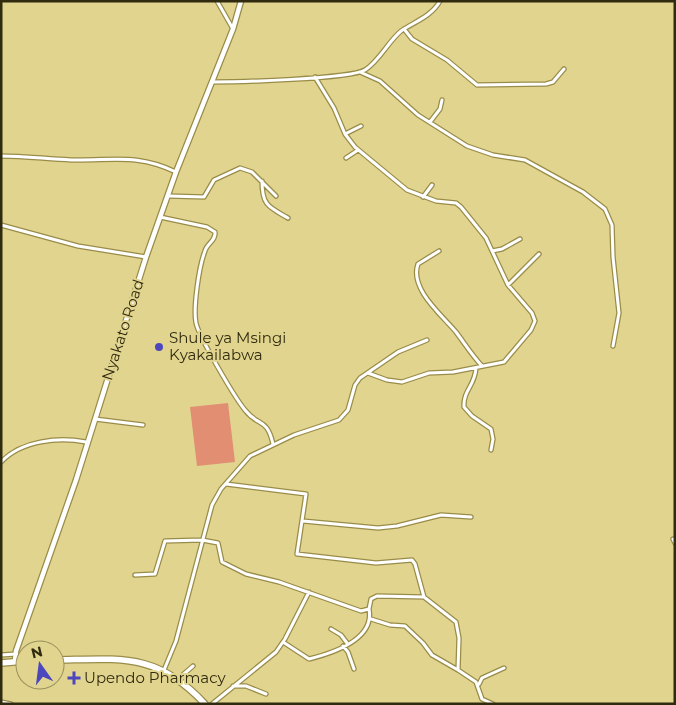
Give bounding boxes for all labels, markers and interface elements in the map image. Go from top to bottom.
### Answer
street label: Nyakato Road [97,277,148,383]
place label: Shule ya Msingi Kyakailabwa [169,328,286,364]
marker: Shule ya Msingi Kyakailabwa [153,341,165,353]
north arrow [15,640,65,690]
text: N [29,642,45,662]
place label: Upendo Pharmacy [84,668,227,687]
marker: Upendo Pharmacy [68,672,80,684]

